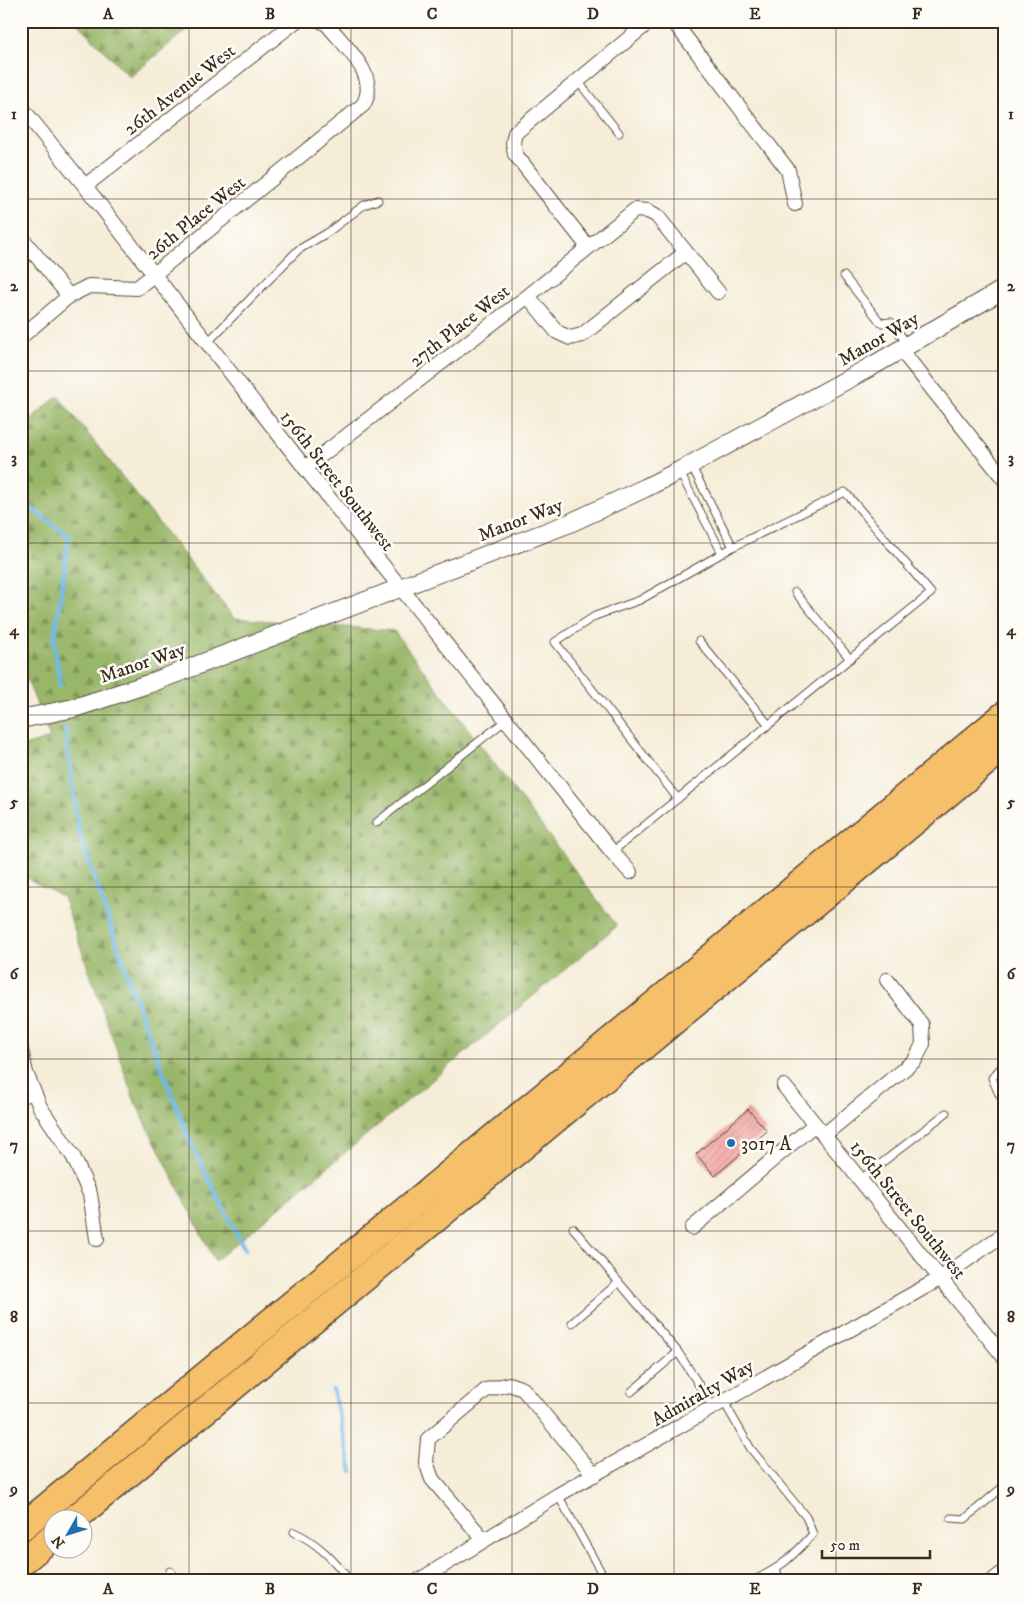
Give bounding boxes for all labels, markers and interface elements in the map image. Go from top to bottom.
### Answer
text: A [102,4,114,24]
text: B [265,4,275,24]
text: C [427,4,437,24]
text: D [587,4,599,24]
text: E [749,4,761,24]
text: F [912,4,922,24]
street label: 26th Avenue West [120,40,240,141]
text: 1 [11,104,17,124]
text: 1 [1008,104,1014,124]
street label: 26th Place West [142,171,250,265]
text: 2 [10,276,19,296]
text: 2 [1007,276,1016,296]
street label: 27th Place West [405,280,515,372]
street label: Manor Way [835,307,924,371]
street label: 156th Street Southwest [275,406,399,556]
text: 3 [11,448,17,468]
text: 3 [1008,448,1014,468]
street label: Manor Way [475,493,567,547]
text: 4 [8,620,19,640]
text: 4 [1005,620,1016,640]
street label: Manor Way [97,638,189,689]
text: 5 [9,792,18,812]
text: 5 [1006,792,1015,812]
text: 6 [10,964,20,984]
text: 6 [1007,964,1017,984]
place label: 3017 A [741,1133,792,1156]
text: 7 [10,1135,18,1155]
text: 7 [1007,1135,1015,1155]
street label: 156th Street Southwest [845,1136,971,1284]
marker: 3017 A [725,1137,737,1149]
text: 8 [10,1307,18,1327]
text: 8 [1007,1307,1015,1327]
street label: Admiralty Way [648,1354,759,1432]
text: 9 [9,1479,18,1499]
text: 9 [1006,1479,1015,1499]
north arrow [42,1510,92,1560]
scale bar [822,1527,930,1559]
text: N [48,1531,69,1552]
text: 50 m [830,1536,860,1555]
text: A [102,1579,114,1599]
text: B [265,1579,275,1599]
text: C [427,1579,437,1599]
text: D [587,1579,599,1599]
text: E [749,1579,761,1599]
text: F [912,1579,922,1599]

